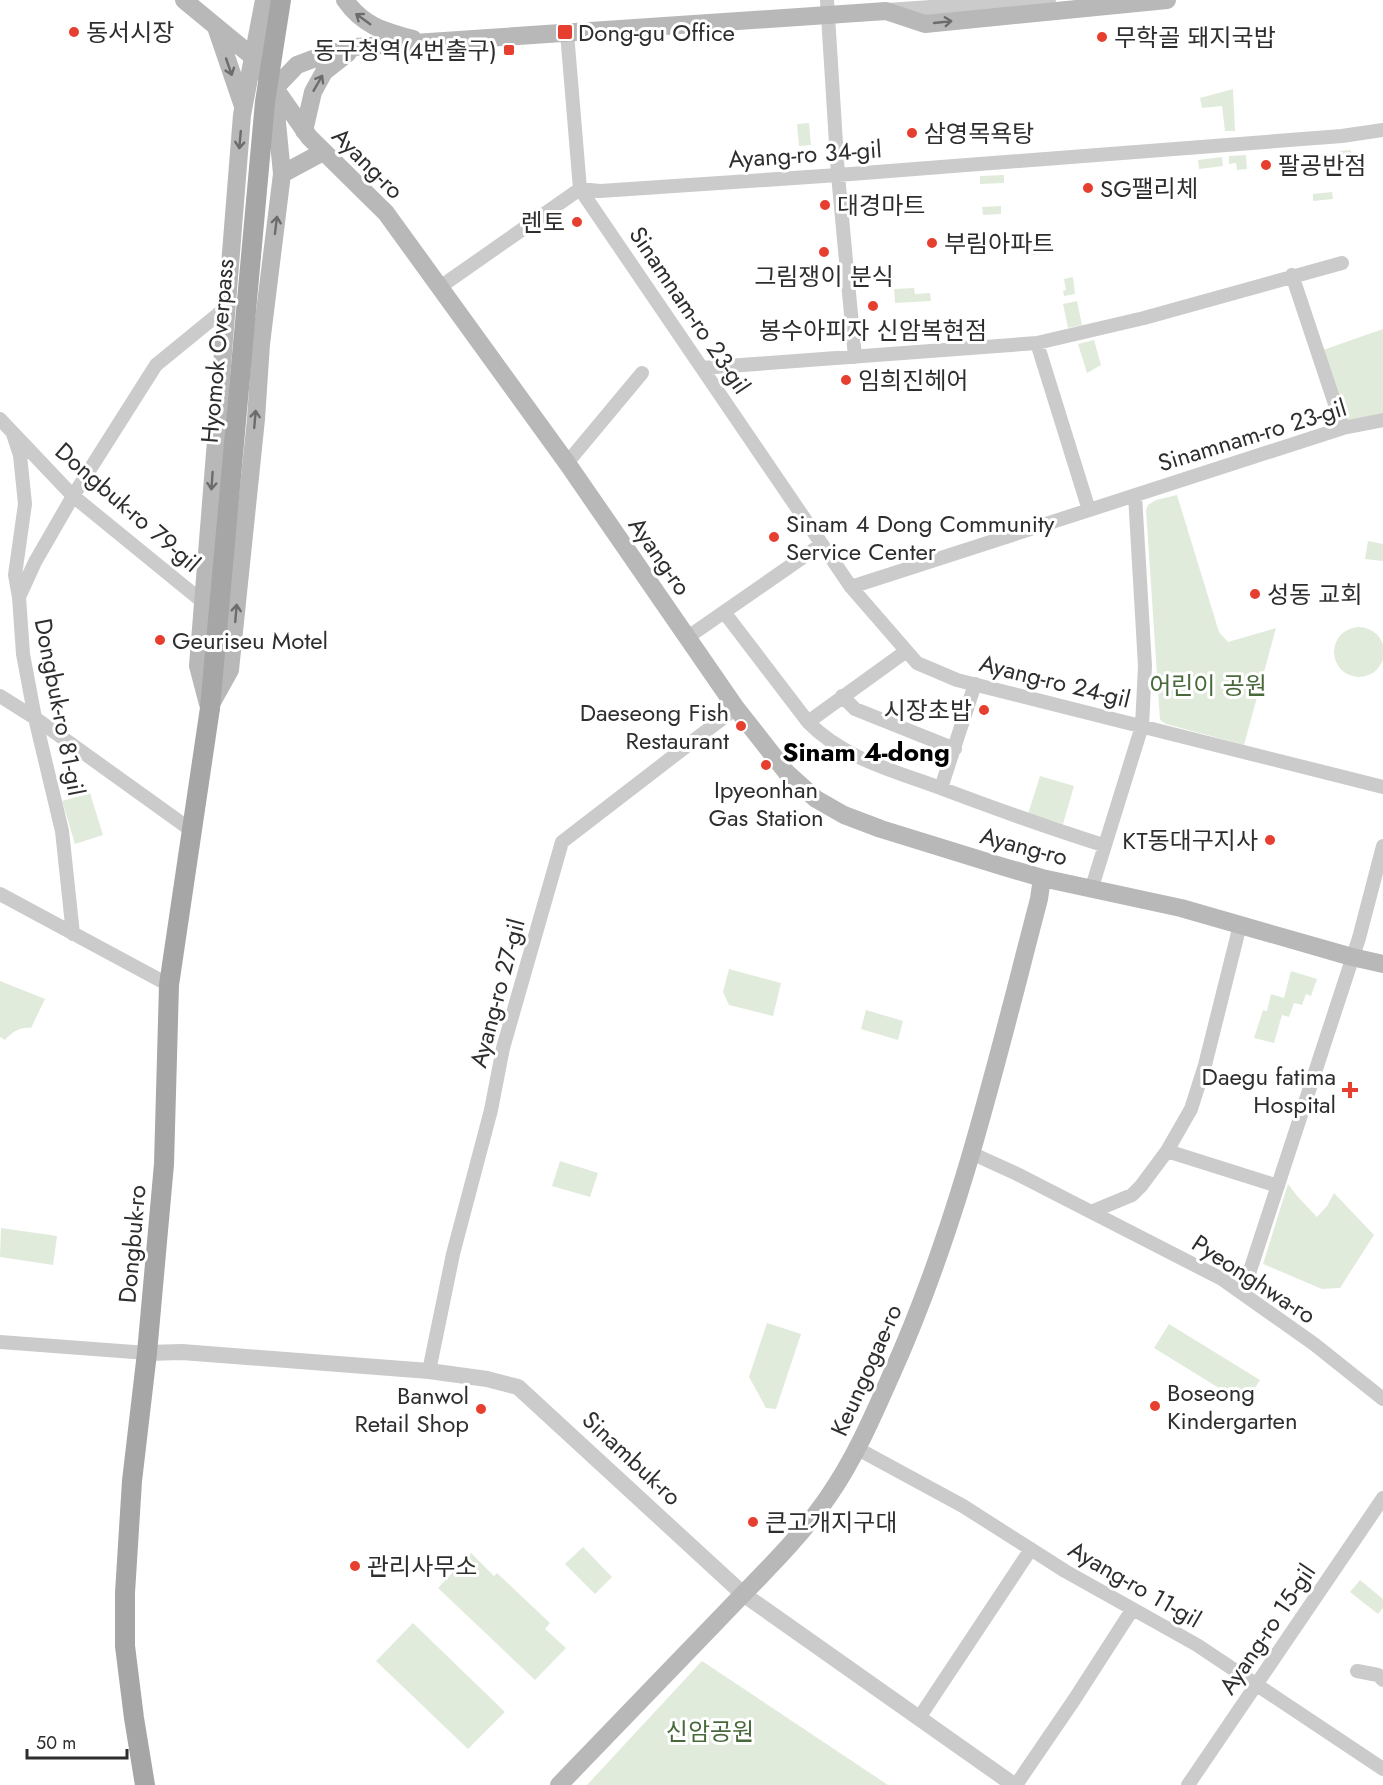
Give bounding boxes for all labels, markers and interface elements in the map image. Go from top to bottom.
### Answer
one-way arrow [355,13,372,25]
place label: 동서시장 [86,15,174,50]
place label: Dong-gu Office [578,15,735,50]
one-way arrow [932,16,952,27]
place label: 무학골 돼지국밥 [1114,20,1276,55]
marker: Dong-gu Office [556,23,574,41]
marker: 동서시장 [67,25,81,39]
marker: 무학골 돼지국밥 [1095,30,1109,44]
place label: 동구청역(4번출구) [314,33,497,68]
marker: 동구청역(4번출구) [502,43,516,57]
one-way arrow [225,57,236,76]
one-way arrow [313,75,325,92]
place label: 삼영목욕탕 [924,116,1034,151]
street label: Ayang-ro [324,119,412,207]
marker: 삼영목욕탕 [905,126,919,140]
one-way arrow [234,130,245,150]
street label: Ayang-ro 34-gil [727,131,883,177]
place label: 팔공반점 [1278,148,1366,183]
marker: 팔공반점 [1259,158,1273,172]
place label: SG팰리체 [1100,171,1198,206]
marker: SG팰리체 [1081,181,1095,195]
place label: 대경마트 [837,188,925,223]
marker: 대경마트 [818,198,832,212]
place label: 렌토 [521,205,565,240]
one-way arrow [271,215,282,235]
marker: 렌토 [570,215,584,229]
street label: Sinamnam-ro 23-gil [621,219,759,401]
place label: 부림아파트 [944,226,1054,261]
marker: 부림아파트 [925,236,939,250]
marker: 그림쟁이 분식 [817,245,831,259]
street label: Hyomok Overpass [192,257,242,445]
place label: 그림쟁이 분식 [754,259,894,294]
marker: 봉수아피자 신암복현점 [866,299,880,313]
place label: 봉수아피자 신암복현점 [759,313,987,348]
place label: 임희진헤어 [858,363,968,398]
marker: 임희진헤어 [839,373,853,387]
street label: Sinamnam-ro 23-gil [1153,390,1351,480]
one-way arrow [250,409,261,429]
street label: Dongbuk-ro 79-gil [48,434,208,580]
one-way arrow [206,471,217,491]
place label: Sinam 4 Dong Community Service Center [786,506,1055,569]
street label: Ayang-ro [620,509,700,603]
marker: Sinam 4 Dong Community Service Center [767,530,781,544]
place label: 성동 교회 [1267,577,1363,612]
marker: 성동 교회 [1248,587,1262,601]
one-way arrow [231,603,242,623]
street label: Dongbuk-ro 81-gil [26,615,94,799]
place label: Geuriseu Motel [172,623,328,658]
marker: Geuriseu Motel [153,633,167,647]
street label: Ayang-ro 24-gil [976,645,1134,717]
park label: 어린이 공원 [1149,668,1267,703]
place label: 시장초밥 [884,693,972,728]
place label: Daeseong Fish Restaurant [580,695,729,758]
marker: 시장초밥 [977,703,991,717]
marker: Daeseong Fish Restaurant [734,719,748,733]
district label: Sinam 4-dong [782,733,950,771]
marker: Ipyeonhan Gas Station [759,758,773,772]
place label: Ipyeonhan Gas Station [708,772,824,835]
street label: Ayang-ro [976,818,1072,874]
place label: KT동대구지사 [1122,823,1258,858]
marker: KT동대구지사 [1263,833,1277,847]
street label: Ayang-ro 27-gil [460,915,534,1071]
place label: Daegu fatima Hospital [1202,1059,1336,1122]
marker: Daegu fatima Hospital [1341,1081,1359,1099]
street label: Dongbuk-ro [109,1183,155,1305]
street label: Pyeonghwa-ro [1185,1226,1323,1332]
street label: Keungogae-ro [821,1299,911,1441]
place label: Boseong Kindergarten [1167,1375,1298,1438]
place label: Banwol Retail Shop [354,1378,469,1441]
marker: Boseong Kindergarten [1148,1399,1162,1413]
marker: Banwol Retail Shop [474,1402,488,1416]
street label: Sinambuk-ro [574,1403,690,1513]
place label: 큰고개지구대 [765,1505,897,1540]
marker: 큰고개지구대 [746,1515,760,1529]
street label: Ayang-ro 11-gil [1062,1532,1208,1636]
place label: 관리사무소 [367,1549,477,1584]
street label: Ayang-ro 15-gil [1210,1557,1324,1701]
marker: 관리사무소 [348,1559,362,1573]
park label: 신암공원 [666,1714,754,1749]
scale bar [27,1722,128,1760]
text: 50 m [36,1730,76,1756]

